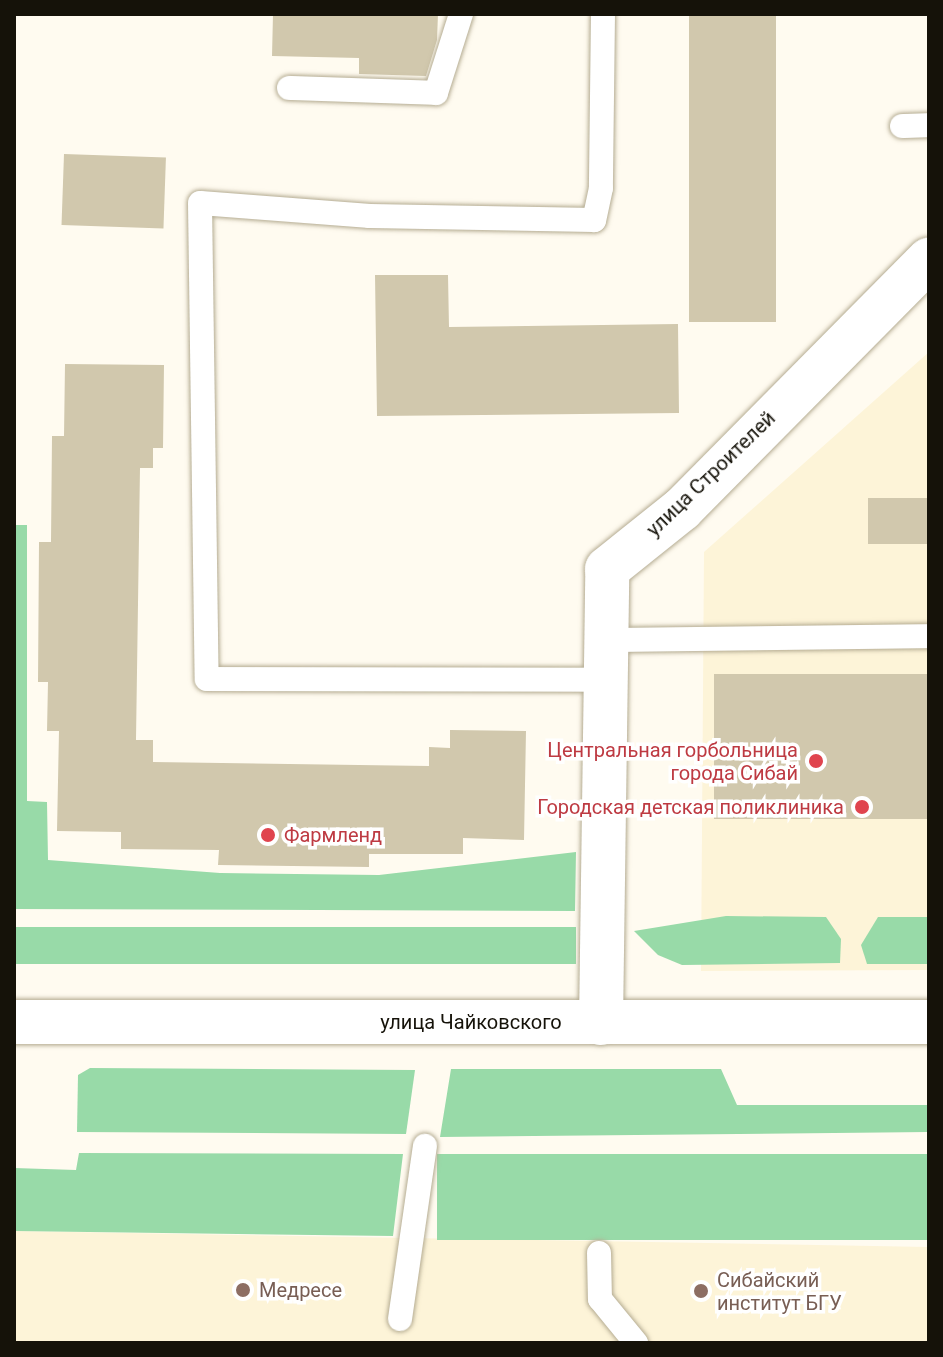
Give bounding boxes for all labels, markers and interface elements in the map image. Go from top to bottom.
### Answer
street label: улица Строителей [642,406,780,542]
place label: Центральная горбольница города Сибай [547,738,798,785]
marker: Центральная горбольница города Сибай [805,750,827,772]
place label: Городская детская поликлиника [537,795,844,819]
marker: Городская детская поликлиника [851,796,873,818]
place label: Фармленд [284,823,382,847]
marker: Фармленд [259,826,277,844]
street label: улица Чайковского [380,1010,562,1034]
place label: Сибайский институт БГУ [717,1268,842,1315]
place label: Медресе [259,1278,342,1302]
marker: Медресе [234,1281,252,1299]
marker: Сибайский институт БГУ [692,1282,710,1300]

